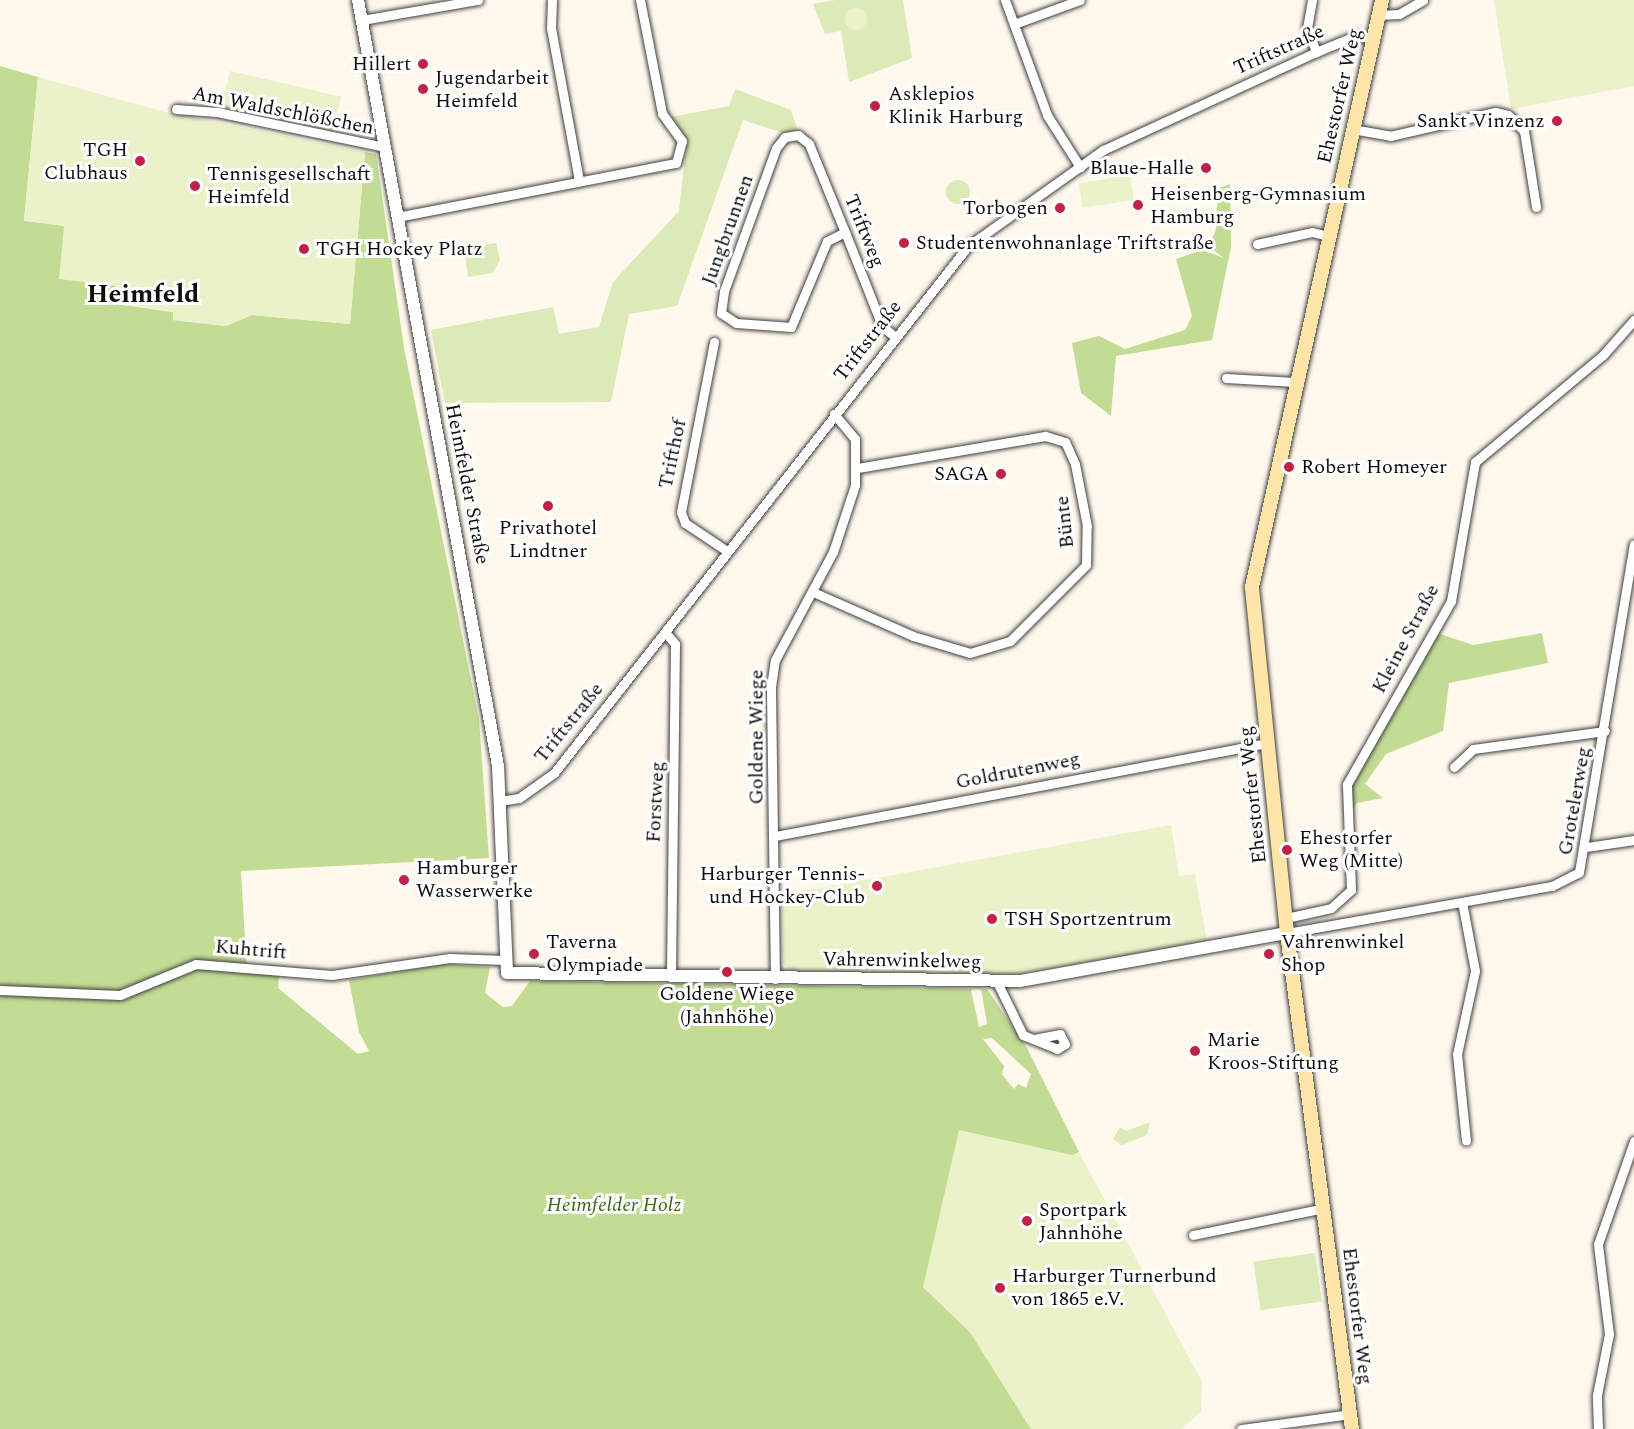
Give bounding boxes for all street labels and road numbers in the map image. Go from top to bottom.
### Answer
street label: Triftstraße [1230,19,1328,81]
street label: Ehestorfer Weg [1313,26,1367,166]
street label: Am Waldschlößchen [190,82,376,140]
street label: Jungbrunnen [697,171,759,289]
street label: Triftweg [839,191,889,271]
street label: Triftstraße [829,296,907,386]
street label: Heimfelder Straße [440,402,494,566]
street label: Trifthof [654,417,692,491]
street label: Bünte [1050,495,1080,549]
street label: Kleine Straße [1367,580,1445,698]
street label: Goldene Wiege [745,670,769,804]
street label: Triftstraße [529,678,609,768]
street label: Ehestorfer Weg [1234,725,1272,865]
street label: Grotelerweg [1554,745,1596,857]
street label: Goldrutenweg [954,747,1082,795]
street label: Forstweg [642,761,670,843]
street label: Kuhtrift [214,935,288,965]
street label: Vahrenwinkelweg [822,948,982,974]
street label: Ehestorfer Weg [1337,1246,1377,1386]

